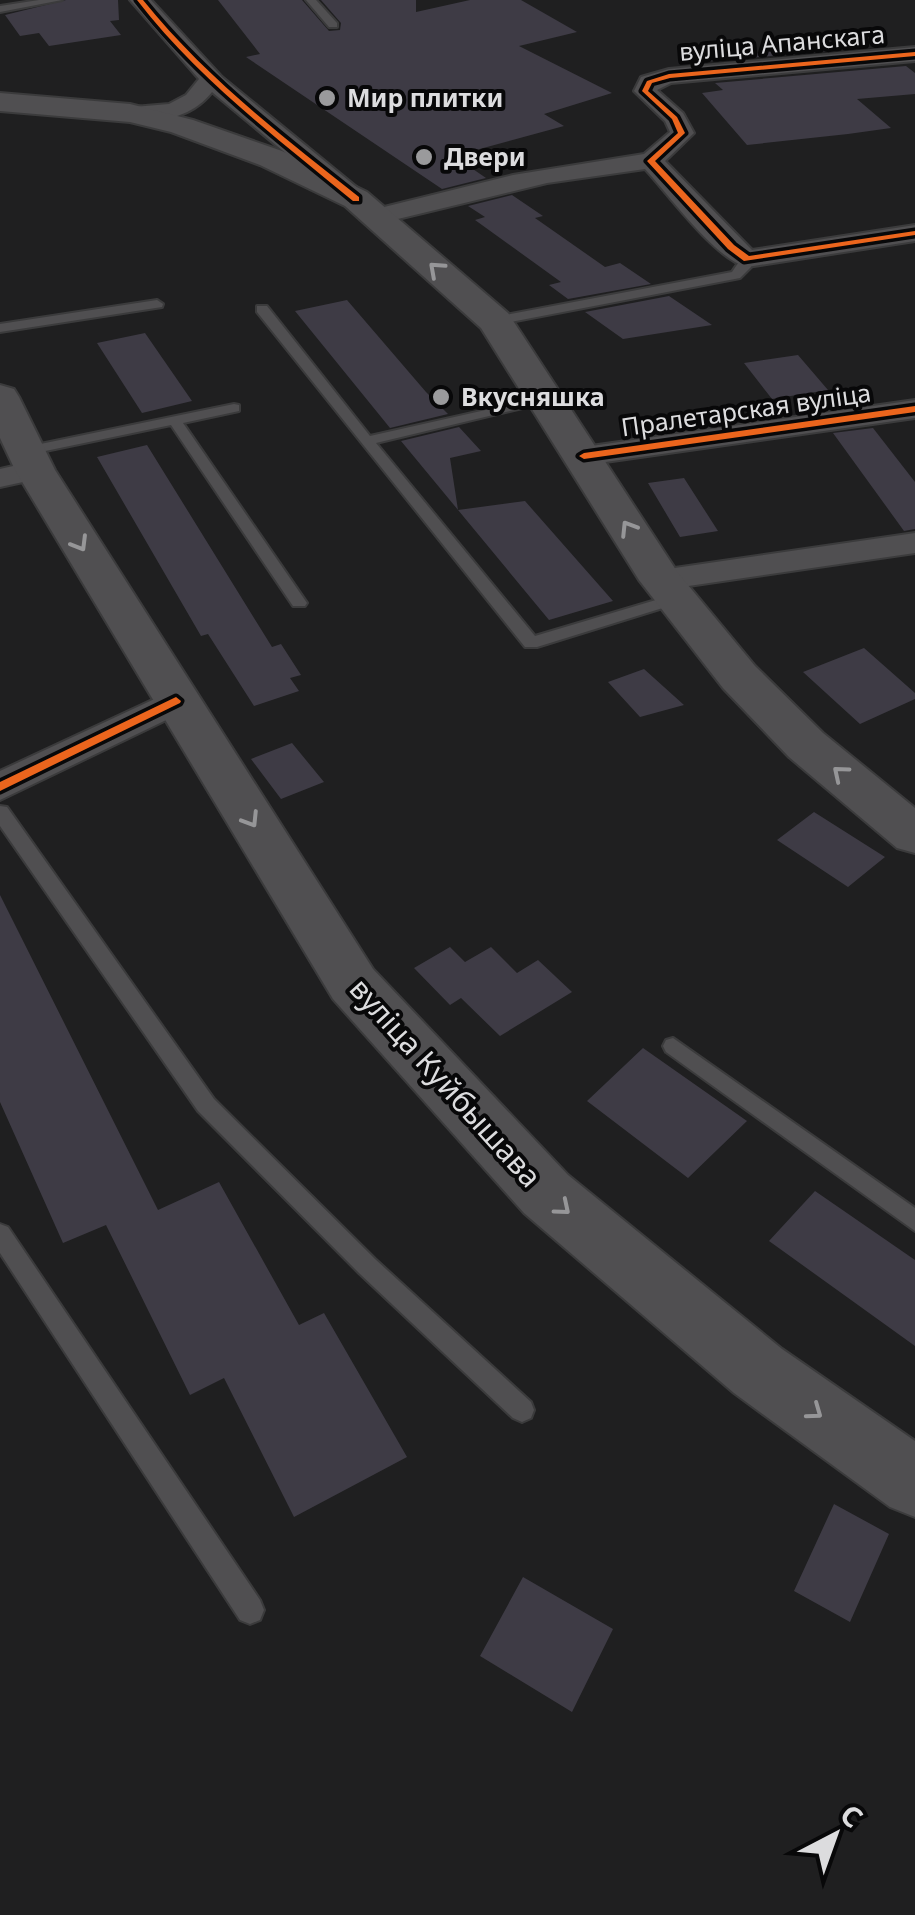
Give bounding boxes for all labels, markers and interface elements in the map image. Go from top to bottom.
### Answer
street label: вуліца Апанскага [678,16,886,68]
place label: Мир плитки [347,80,503,114]
marker: Мир плитки [316,87,338,109]
place label: Двери [444,139,526,173]
marker: Двери [413,146,435,168]
one-way arrow [430,262,448,280]
street label: Пралетарская вуліца [619,375,873,443]
place label: Вкусняшка [461,379,605,413]
marker: Вкусняшка [430,386,452,408]
one-way arrow [622,521,641,539]
one-way arrow [68,533,87,551]
one-way arrow [833,767,851,785]
one-way arrow [238,809,257,827]
street label: вуліца Куйбышава [341,968,551,1196]
one-way arrow [551,1196,569,1214]
one-way arrow [804,1400,822,1418]
north arrow [785,1785,885,1885]
text: С [833,1795,871,1836]

